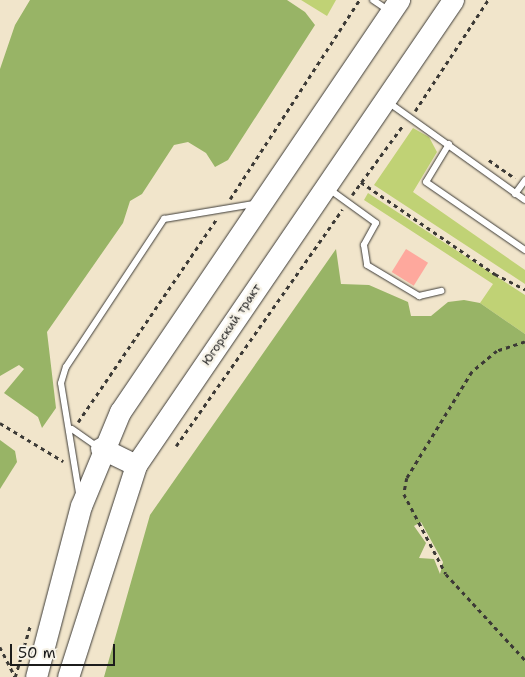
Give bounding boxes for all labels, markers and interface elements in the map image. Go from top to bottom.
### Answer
street label: Югорский тракт [200,282,264,368]
scale bar [12,634,118,666]
text: 50 m [18,643,56,663]

